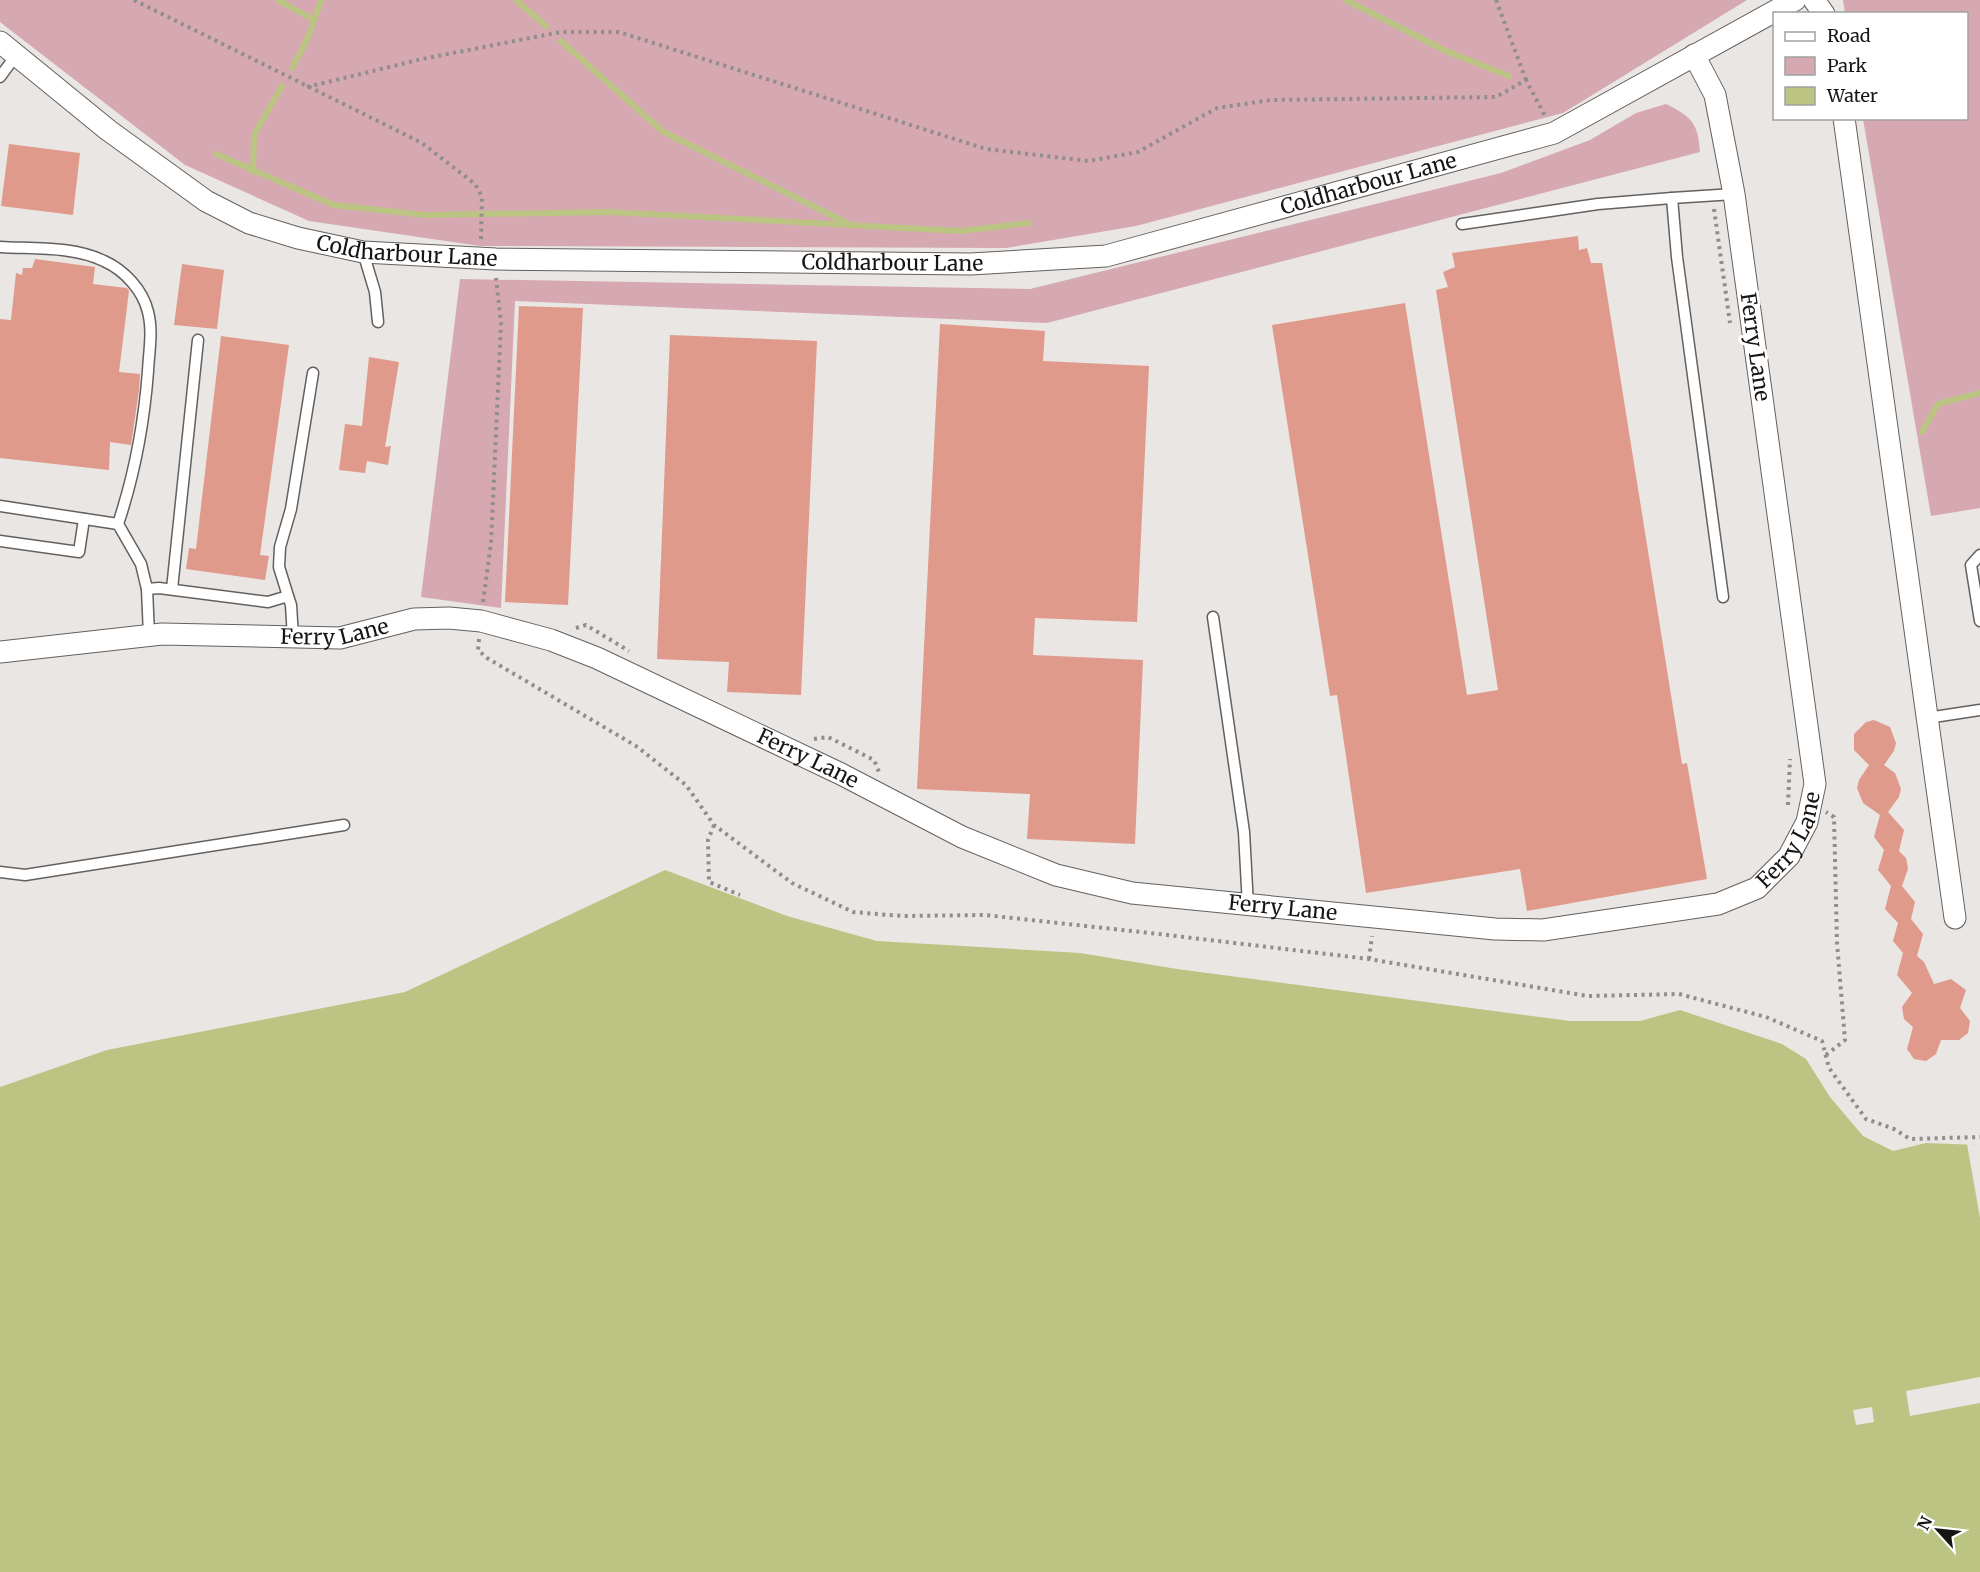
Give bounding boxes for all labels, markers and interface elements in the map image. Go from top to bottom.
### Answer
legend [1773,12,1968,120]
text: Road [1827,24,1871,47]
text: Park [1827,54,1868,77]
text: Water [1826,84,1878,107]
street label: Coldharbour Lane [1277,146,1460,221]
street label: Coldharbour Lane [314,228,498,272]
street label: Coldharbour Lane [801,248,984,277]
street label: Ferry Lane [1735,291,1776,403]
street label: Ferry Lane [280,612,391,651]
street label: Ferry Lane [753,722,863,794]
street label: Ferry Lane [1751,789,1826,894]
street label: Ferry Lane [1227,889,1339,926]
north arrow [1908,1500,1968,1560]
text: N [1913,1513,1937,1533]

